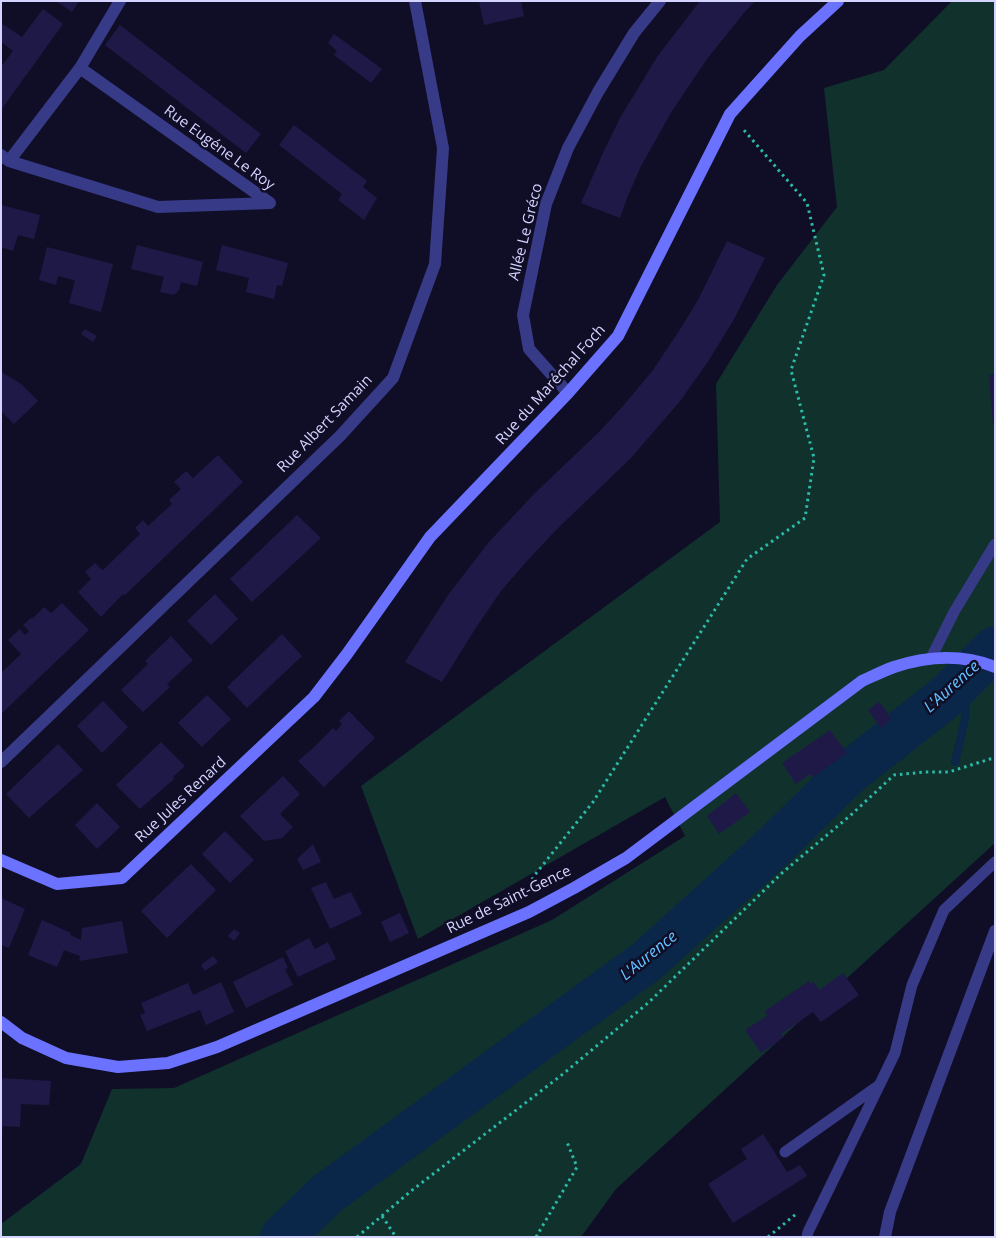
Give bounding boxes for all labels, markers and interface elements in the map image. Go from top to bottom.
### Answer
street label: Rue Eugéne Le Roy [160,102,278,194]
street label: Allée Le Gréco [505,181,547,283]
street label: Rue du Maréchal Foch [492,321,610,449]
street label: Rue Albert Samain [274,371,376,477]
water label: L'Aurence [920,657,984,717]
street label: Rue Jules Renard [132,753,230,847]
street label: Rue de Saint-Gence [444,862,574,938]
water label: L'Aurence [617,927,681,985]

